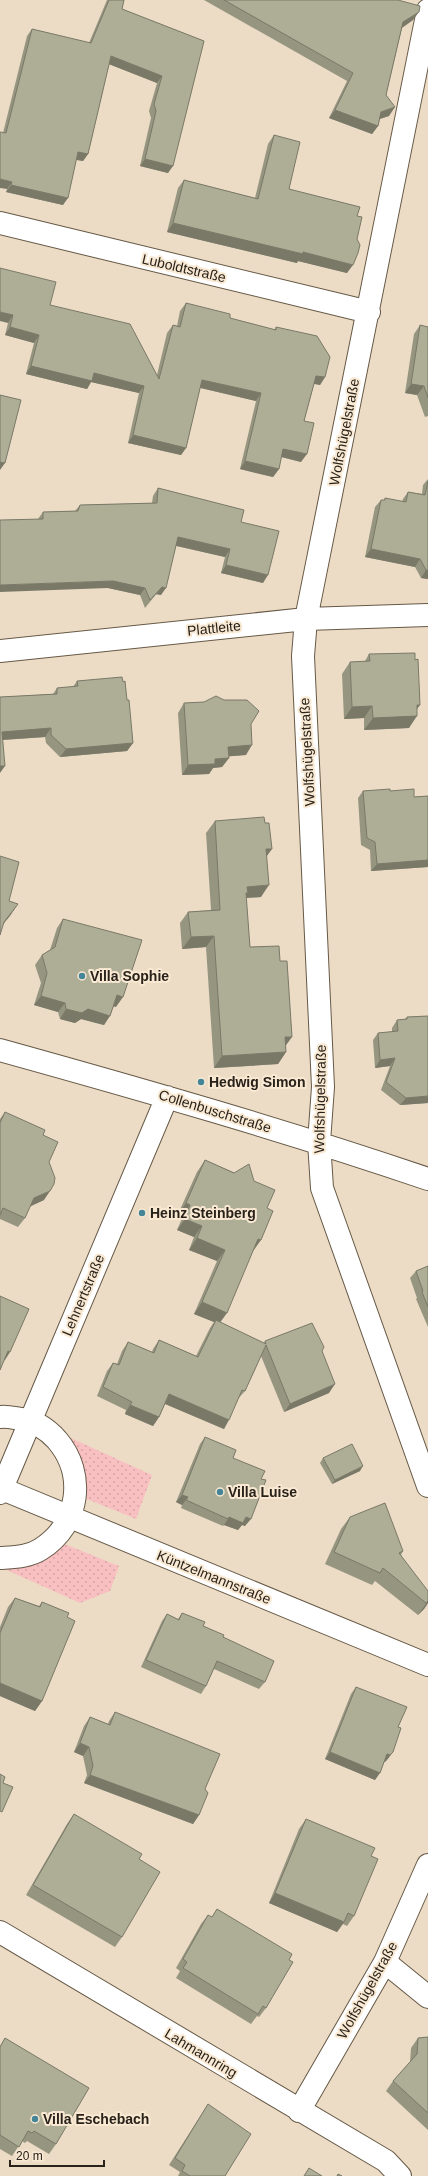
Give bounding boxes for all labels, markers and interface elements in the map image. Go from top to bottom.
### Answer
street label: Luboldtstraße [140,251,228,285]
street label: Wolfshügelstraße [326,377,362,487]
street label: Plattleite [186,617,242,639]
street label: Wolfshügelstraße [296,697,318,807]
place label: Villa Sophie [90,968,169,984]
marker: Villa Sophie [77,971,87,981]
street label: Wolfshügelstraße [311,1044,329,1153]
place label: Hedwig Simon [209,1074,305,1090]
marker: Hedwig Simon [196,1077,206,1087]
street label: Collenbuschstraße [157,1086,273,1136]
place label: Heinz Steinberg [150,1205,256,1221]
marker: Heinz Steinberg [137,1208,147,1218]
street label: Lehnertstraße [59,1252,107,1338]
place label: Villa Luise [228,1484,297,1500]
marker: Villa Luise [215,1487,225,1497]
street label: Küntzelmannstraße [155,1547,273,1607]
street label: Wolfshügelstraße [334,1938,400,2041]
street label: Lahmannring [162,2025,240,2081]
place label: Villa Eschebach [43,2111,149,2127]
marker: Villa Eschebach [30,2114,40,2124]
scale bar [10,2142,104,2168]
text: 20 m [16,2149,43,2163]

